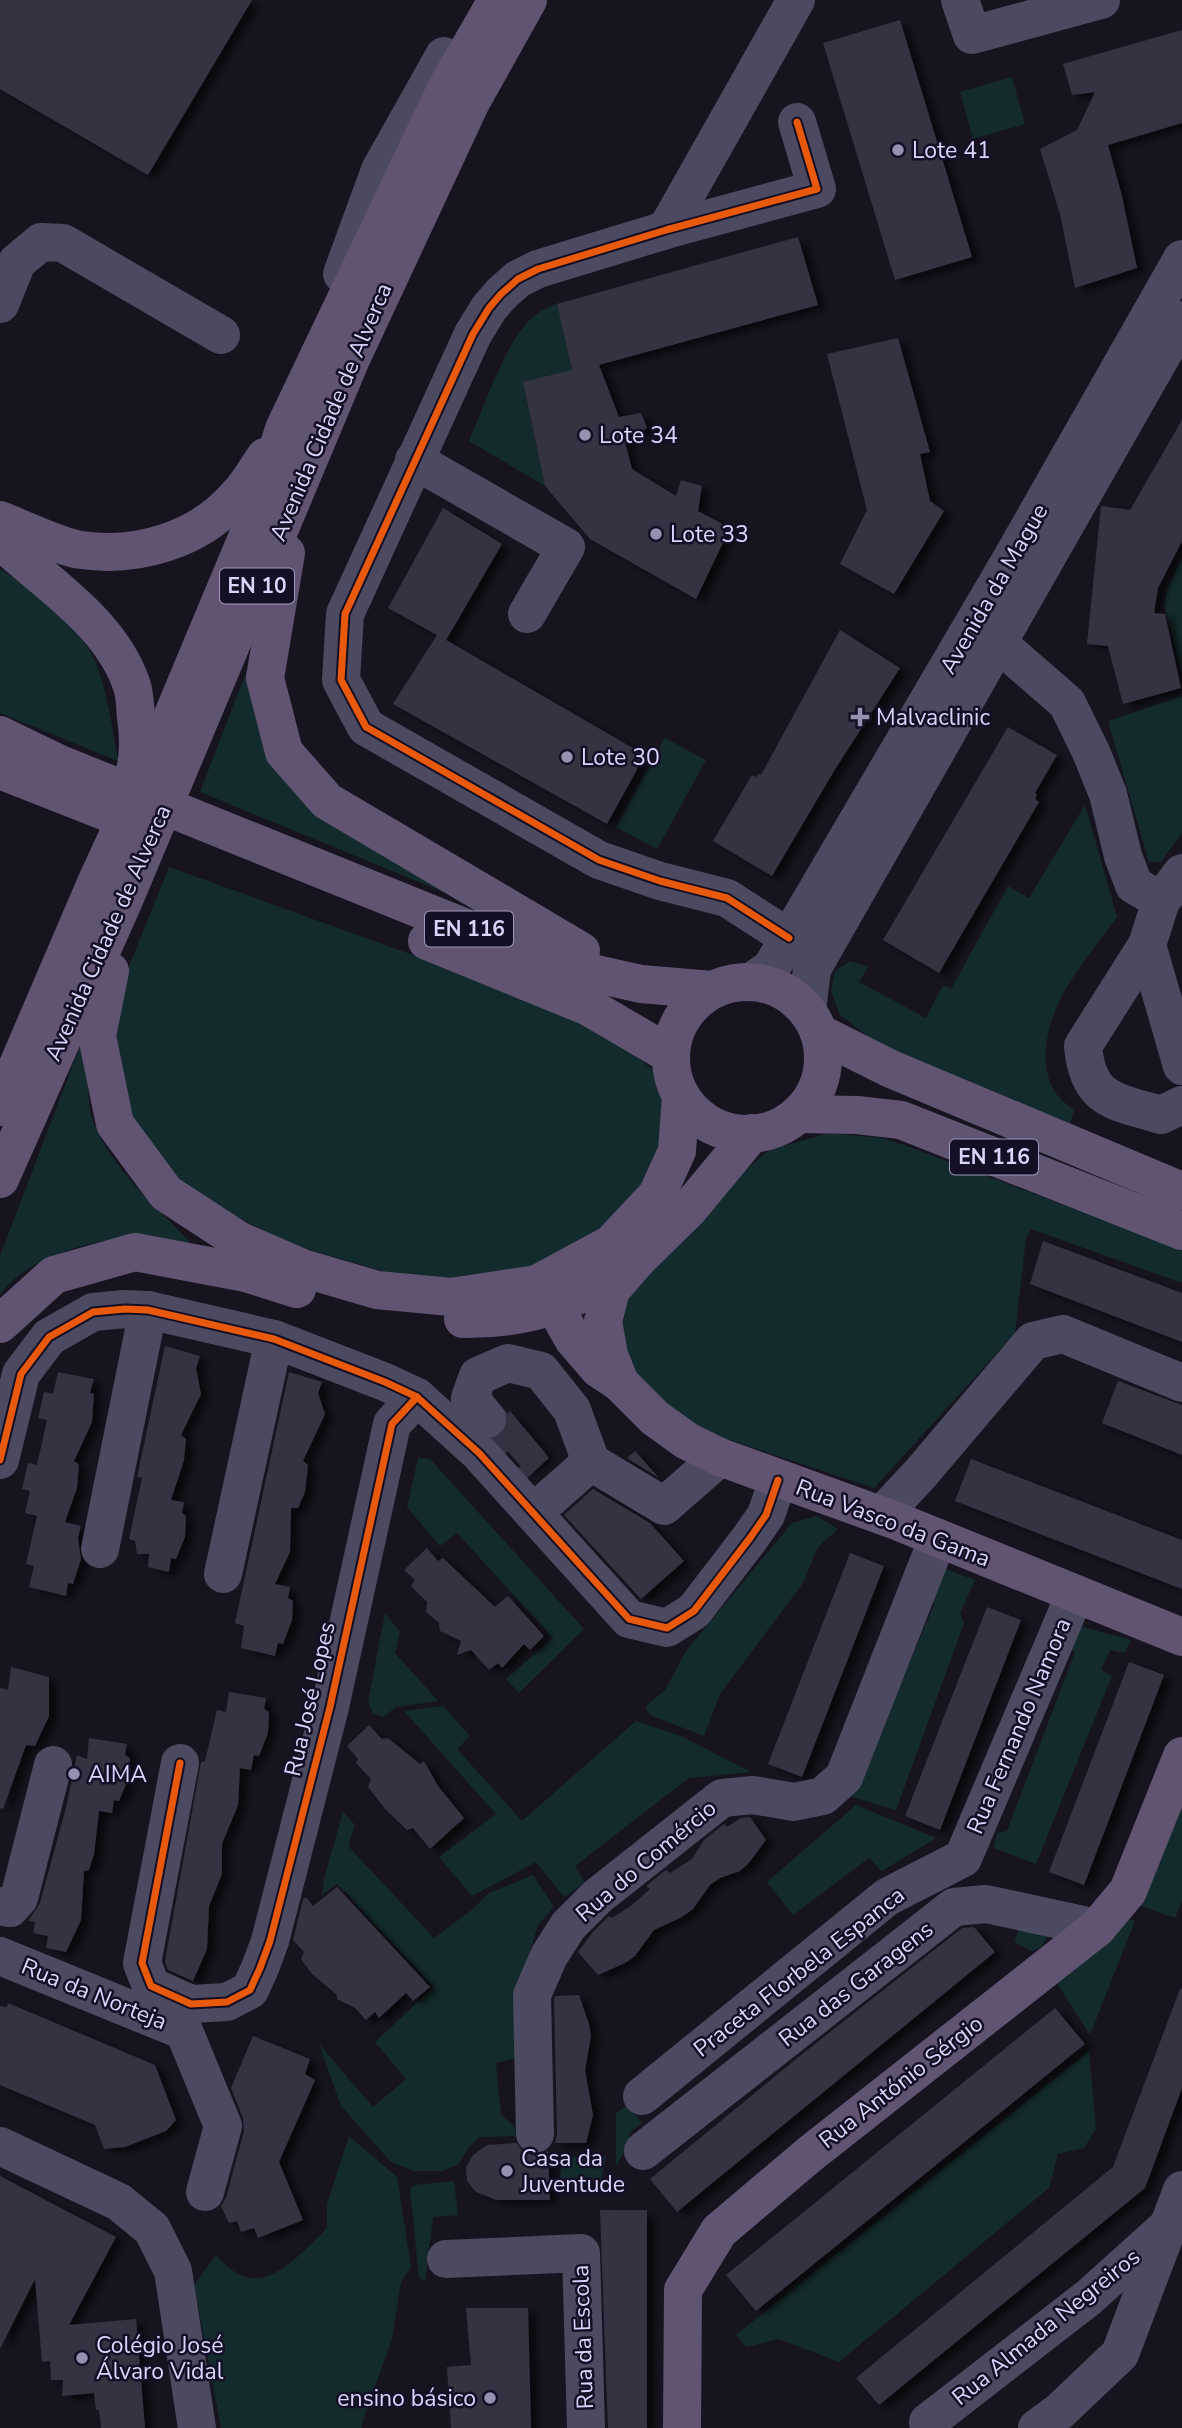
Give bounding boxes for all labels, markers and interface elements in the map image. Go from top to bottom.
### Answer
place label: Lote 41 [912,135,991,166]
marker: Lote 41 [890,142,906,158]
street label: Avenida Cidade de Alverca [263,278,399,546]
place label: Lote 34 [599,420,678,451]
marker: Lote 34 [577,427,593,443]
street label: Avenida da Mague [933,498,1055,680]
place label: Lote 33 [670,519,749,550]
marker: Lote 33 [648,526,664,542]
road number: EN 10 [220,568,294,604]
place label: Malvaclinic [876,702,990,733]
marker: Malvaclinic [850,707,870,727]
place label: Lote 30 [581,742,660,773]
marker: Lote 30 [559,749,575,765]
street label: Avenida Cidade de Alverca [37,800,179,1066]
road number: EN 116 [425,912,513,946]
road number: EN 116 [950,1140,1038,1174]
street label: Rua Vasco da Gama [791,1472,995,1574]
street label: Rua Fernando Namora [960,1613,1078,1839]
street label: Rua José Lopes [277,1619,343,1779]
place label: AIMA [88,1759,147,1790]
marker: AIMA [66,1766,82,1782]
street label: Rua do Comércio [569,1793,723,1929]
street label: Praceta Florbela Espanca [687,1880,911,2064]
street label: Rua das Garagens [772,1914,940,2054]
street label: Rua da Norteja [17,1951,171,2037]
street label: Rua António Sérgio [813,2008,989,2156]
place label: Casa da Juventude [520,2143,625,2200]
marker: Casa da Juventude [499,2163,515,2179]
street label: Rua Almada Negreiros [945,2241,1147,2413]
street label: Rua da Escola [565,2264,601,2410]
place label: Colégio José Álvaro Vidal [96,2330,224,2387]
marker: Colégio José Álvaro Vidal [74,2350,90,2366]
place label: ensino básico [337,2383,476,2414]
marker: ensino básico [482,2390,498,2406]

